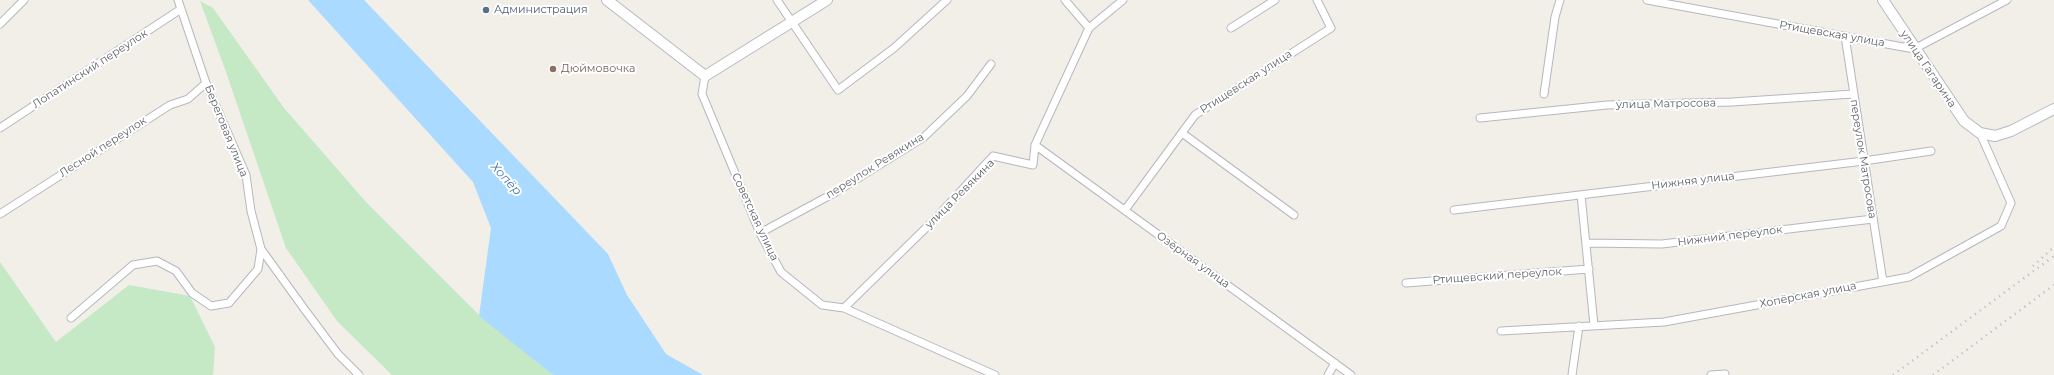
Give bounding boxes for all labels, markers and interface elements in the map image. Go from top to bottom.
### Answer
place label: Администрация [494,3,588,17]
marker: Администрация [481,5,491,15]
street label: Ртищевская улица [1778,18,1886,50]
street label: Лопатинский переулок [30,27,150,111]
street label: улица Гагарина [1897,28,1959,110]
street label: Ртищевская улица [1198,47,1294,117]
place label: Дюймовочка [561,62,635,76]
marker: Дюймовочка [548,64,558,74]
street label: Береговая улица [202,83,250,179]
street label: улица Матросова [1616,97,1716,111]
street label: переулок Матросова [1847,98,1879,220]
street label: Лесной переулок [57,114,149,180]
street label: переулок Ревякина [824,130,926,202]
street label: улица Ревякина [923,157,997,231]
water label: Хопёр [488,160,524,198]
street label: Нижняя улица [1651,169,1735,193]
street label: Советская улица [729,171,781,263]
street label: Нижний переулок [1677,223,1783,249]
street label: Озёрная улица [1154,229,1232,291]
street label: Ртищевский переулок [1432,265,1562,287]
street label: Хопёрская улица [1758,279,1858,311]

